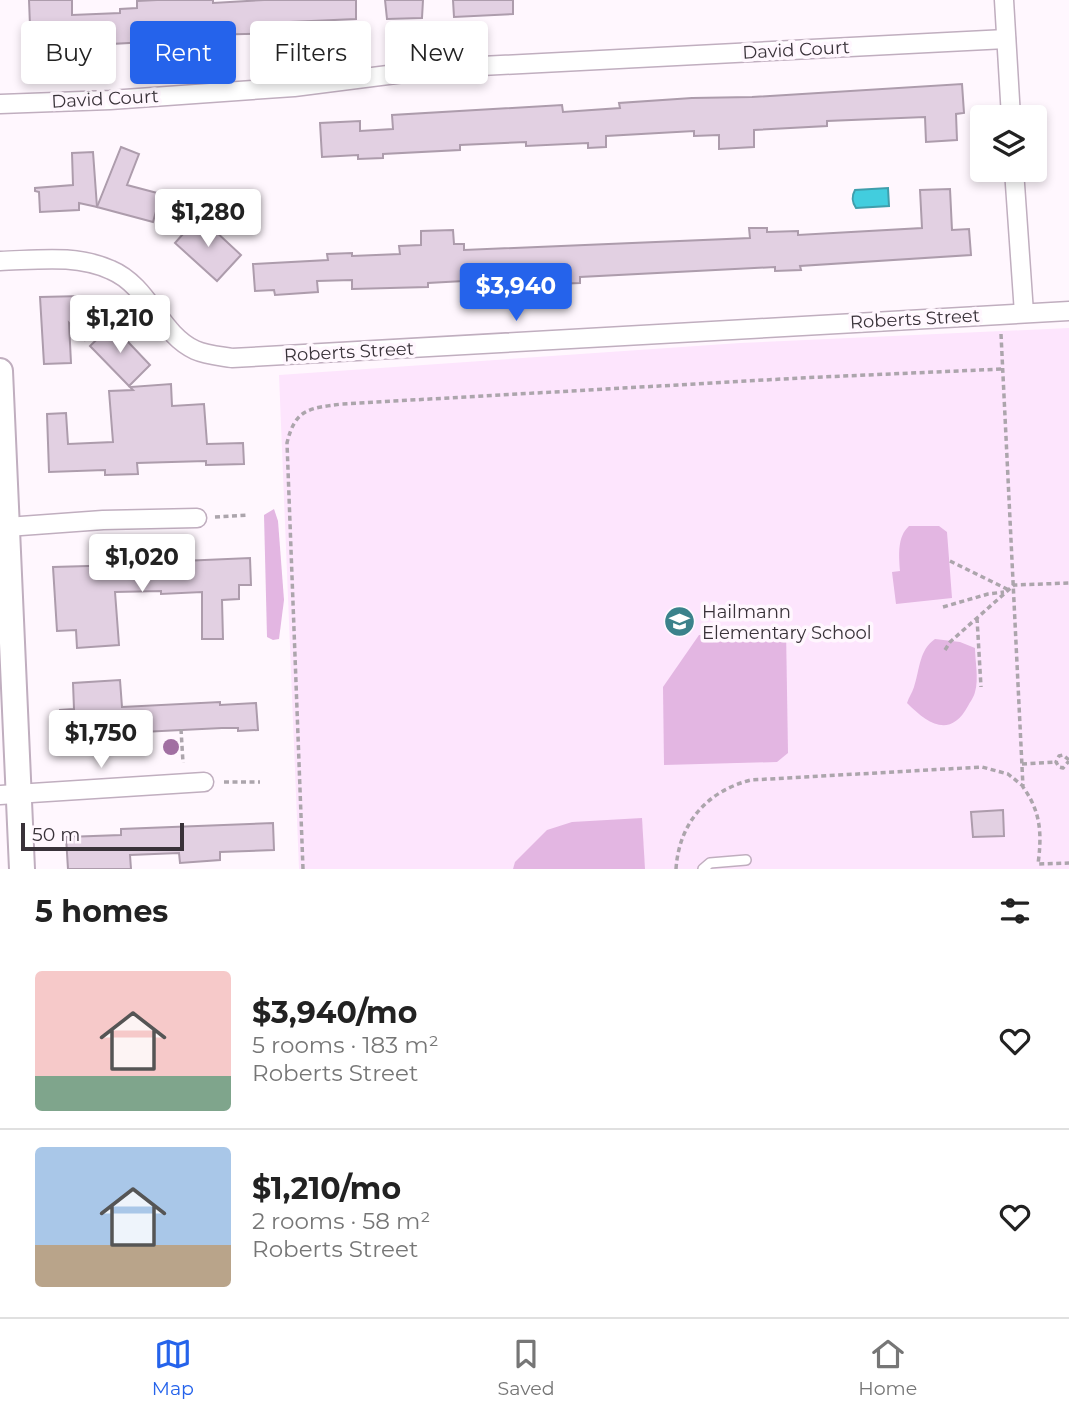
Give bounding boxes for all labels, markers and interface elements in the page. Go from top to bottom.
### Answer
chip: Buy [21,21,116,84]
chip: Rent [130,21,236,84]
chip: Filters [250,21,371,84]
chip: New [385,21,488,84]
street label: David Court [742,36,850,64]
street label: David Court [51,85,159,113]
map controls [970,105,1047,182]
button: layers [970,105,1047,182]
pin: $1,280 [151,190,265,249]
text: $1,280 [171,198,245,226]
pin: $3,940 [459,264,573,323]
text: $3,940 [476,272,556,300]
pin: $1,210 [63,296,177,355]
text: $1,210 [86,304,154,332]
street label: Roberts Street [849,305,981,333]
street label: Roberts Street [283,338,415,366]
pin: $1,020 [85,534,199,594]
text: $1,020 [105,543,179,571]
place label: Hailmann Elementary School [702,601,872,644]
school or university icon: Hailmann Elementary School [662,605,696,639]
pin: $1,750 [44,710,158,770]
text: $1,750 [65,719,137,747]
scale bar [21,820,184,852]
text: 50 m [32,823,80,846]
icon: filters [996,892,1034,930]
text: 5 homes [35,893,168,930]
text: $3,940/mo [252,994,417,1031]
icon: home [91,999,175,1083]
icon: heart [996,1022,1034,1060]
text: 5 rooms · 183 m² [252,1031,439,1059]
text: Roberts Street [252,1059,418,1087]
text: $1,210/mo [252,1170,401,1207]
icon: home [91,1175,175,1259]
icon: heart [996,1198,1034,1236]
text: 2 rooms · 58 m² [252,1207,430,1235]
text: Roberts Street [252,1235,418,1263]
tab: Map [152,1335,194,1400]
tab: Saved [498,1335,555,1400]
tab: Home [858,1335,917,1400]

